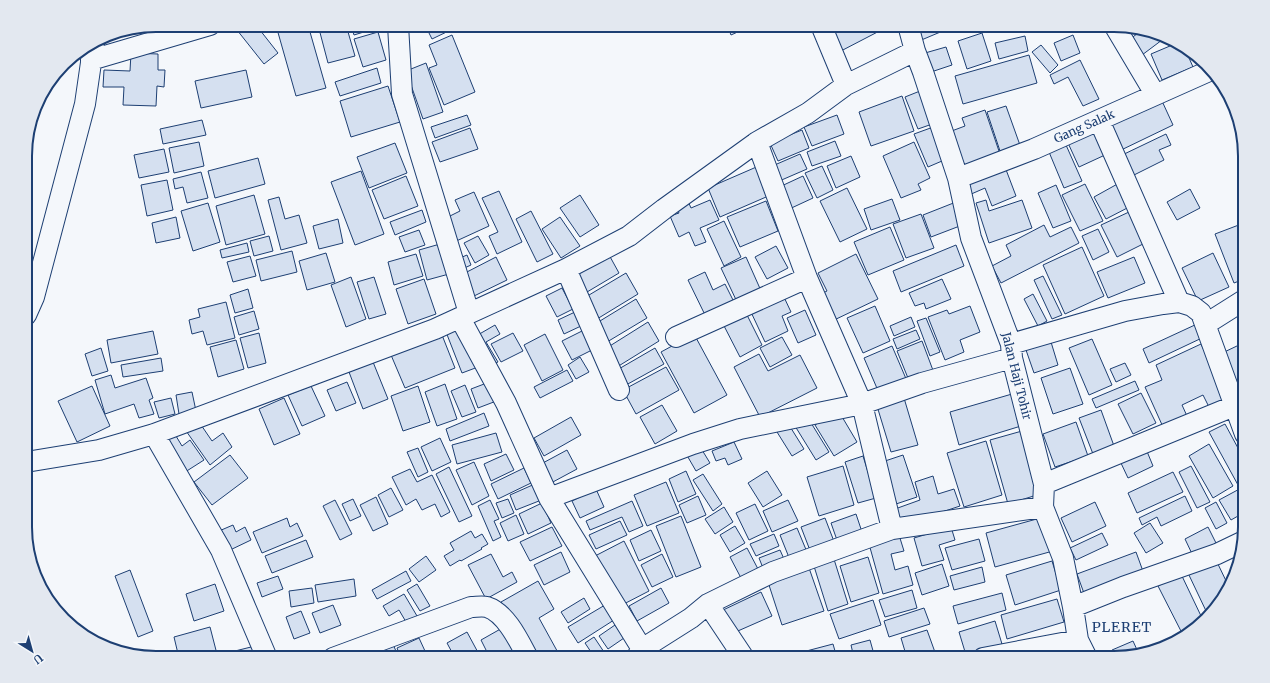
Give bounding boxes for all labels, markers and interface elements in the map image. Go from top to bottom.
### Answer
street label: Gang Salak [1051,106,1117,146]
street label: Jalan Haji Tohir [999,330,1035,422]
district label: PLERET [1092,618,1152,636]
north arrow [12,631,52,671]
text: U [30,651,46,668]

